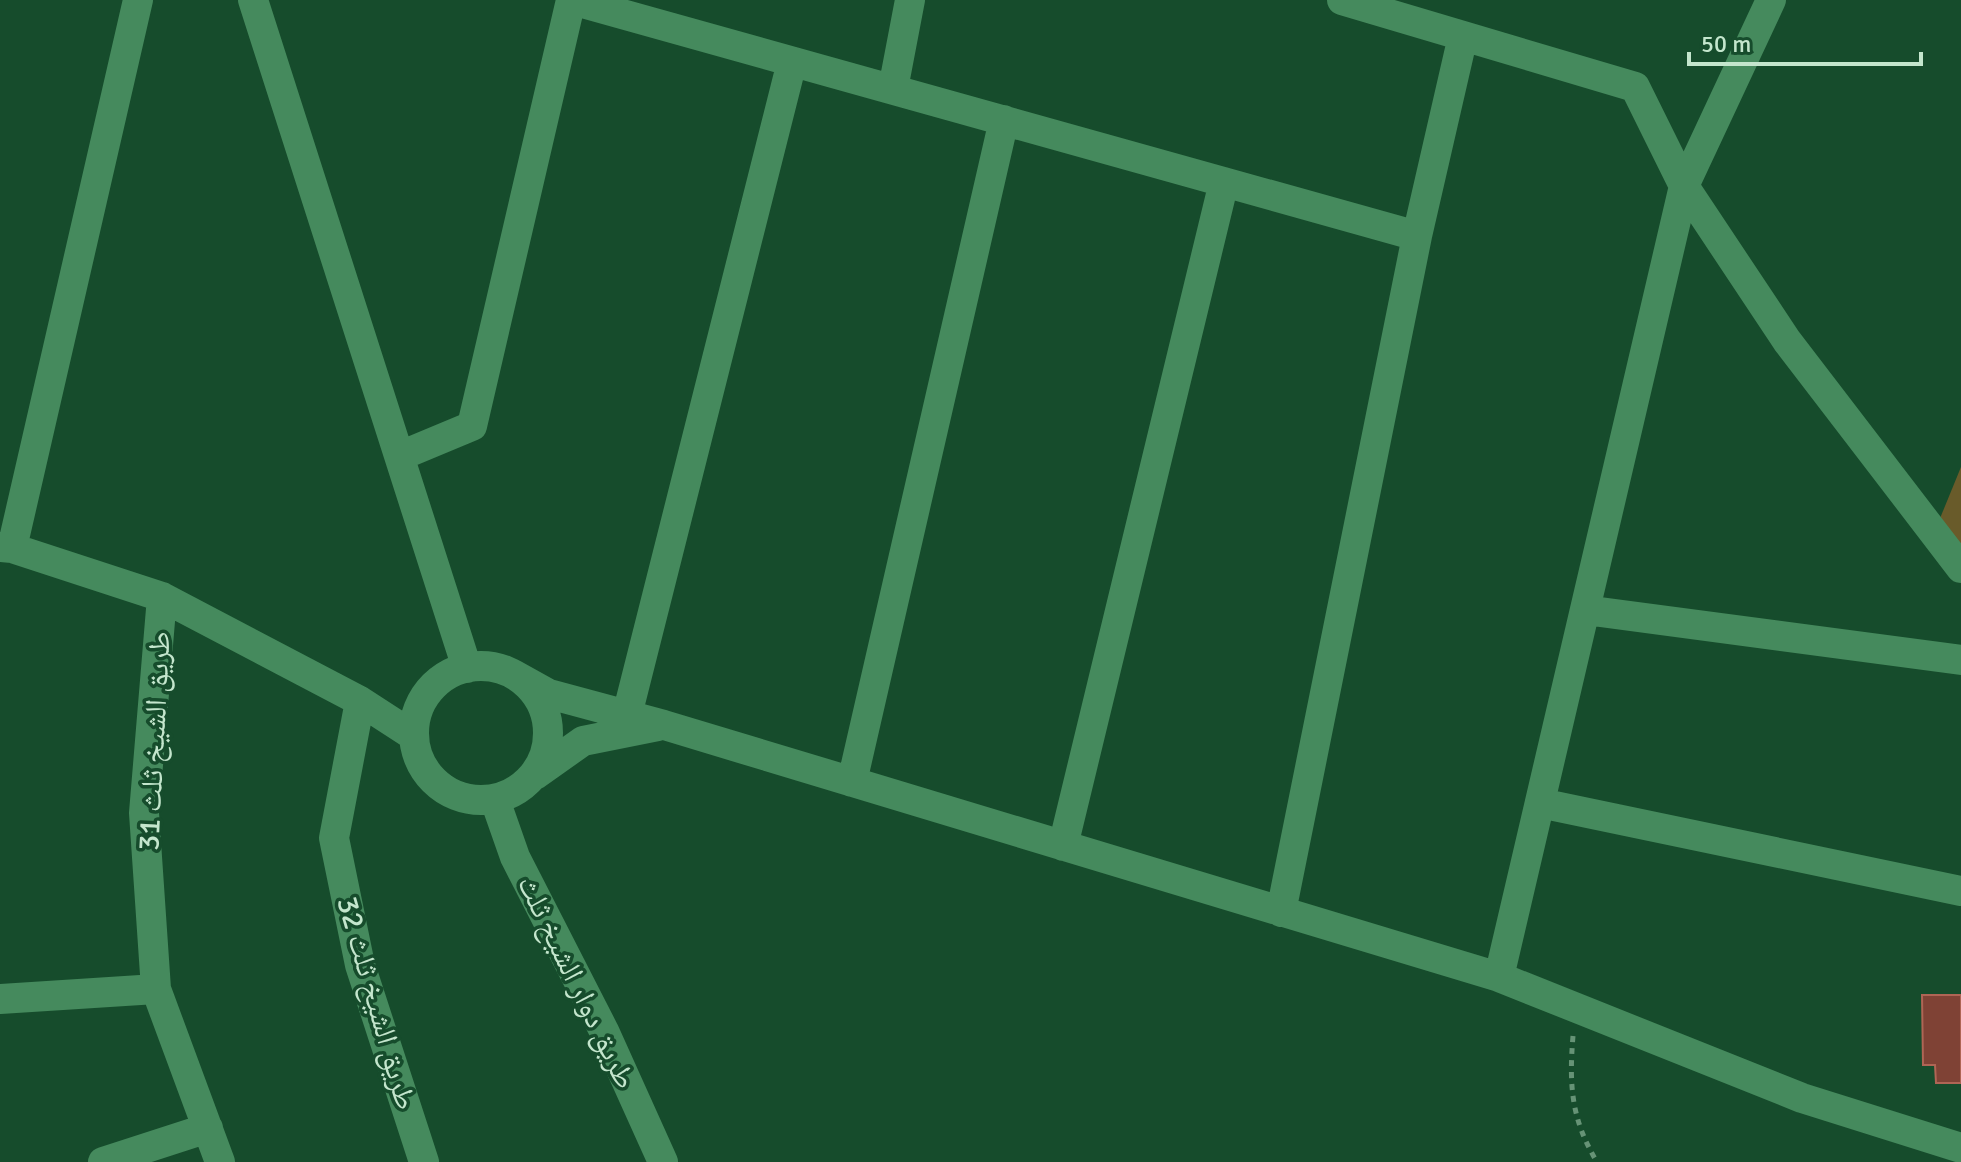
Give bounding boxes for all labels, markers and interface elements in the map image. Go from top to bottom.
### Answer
scale bar [1689,16,1921,66]
text: 50 m [1701,29,1751,59]
street label: طريق الشيخ ثلث 31 [130,630,179,852]
street label: طريق دوار الشيخ ثلث [509,869,644,1095]
street label: طريق الشيخ ثلث 32 [328,892,425,1114]

